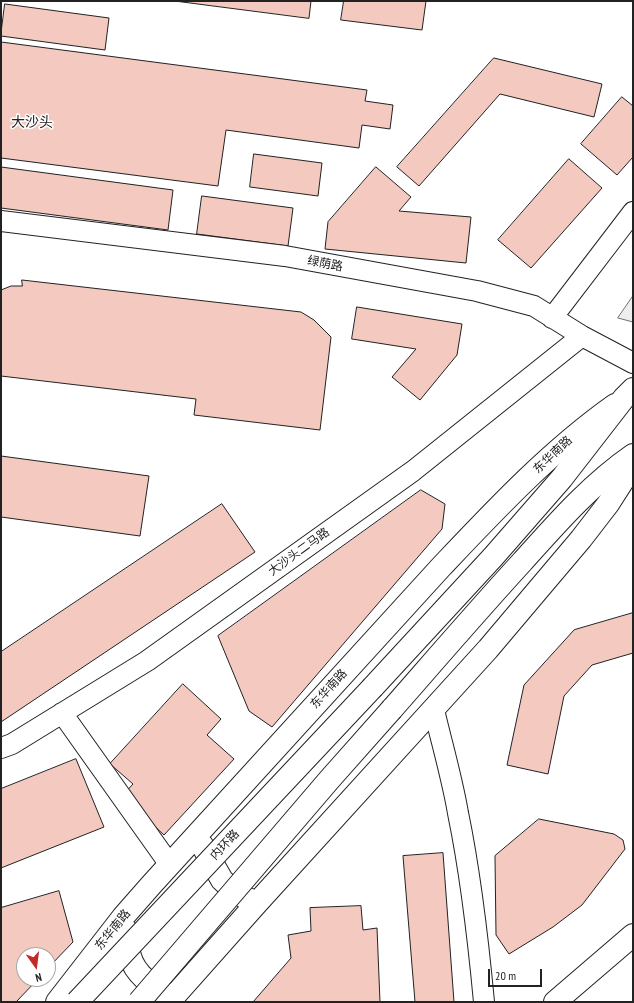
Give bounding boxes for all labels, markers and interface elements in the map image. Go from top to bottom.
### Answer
district label: 大沙头 [11,115,53,131]
street label: 绿荫路 [306,253,344,275]
street label: 东华南路 [531,433,575,477]
street label: 大沙头二马路 [266,525,332,579]
street label: 东华南路 [308,666,350,712]
street label: 内环路 [207,827,243,863]
street label: 东华南路 [92,907,134,953]
north arrow [16,947,56,987]
scale bar [490,961,544,987]
text: 20 m [495,968,516,983]
text: N [34,970,43,985]

